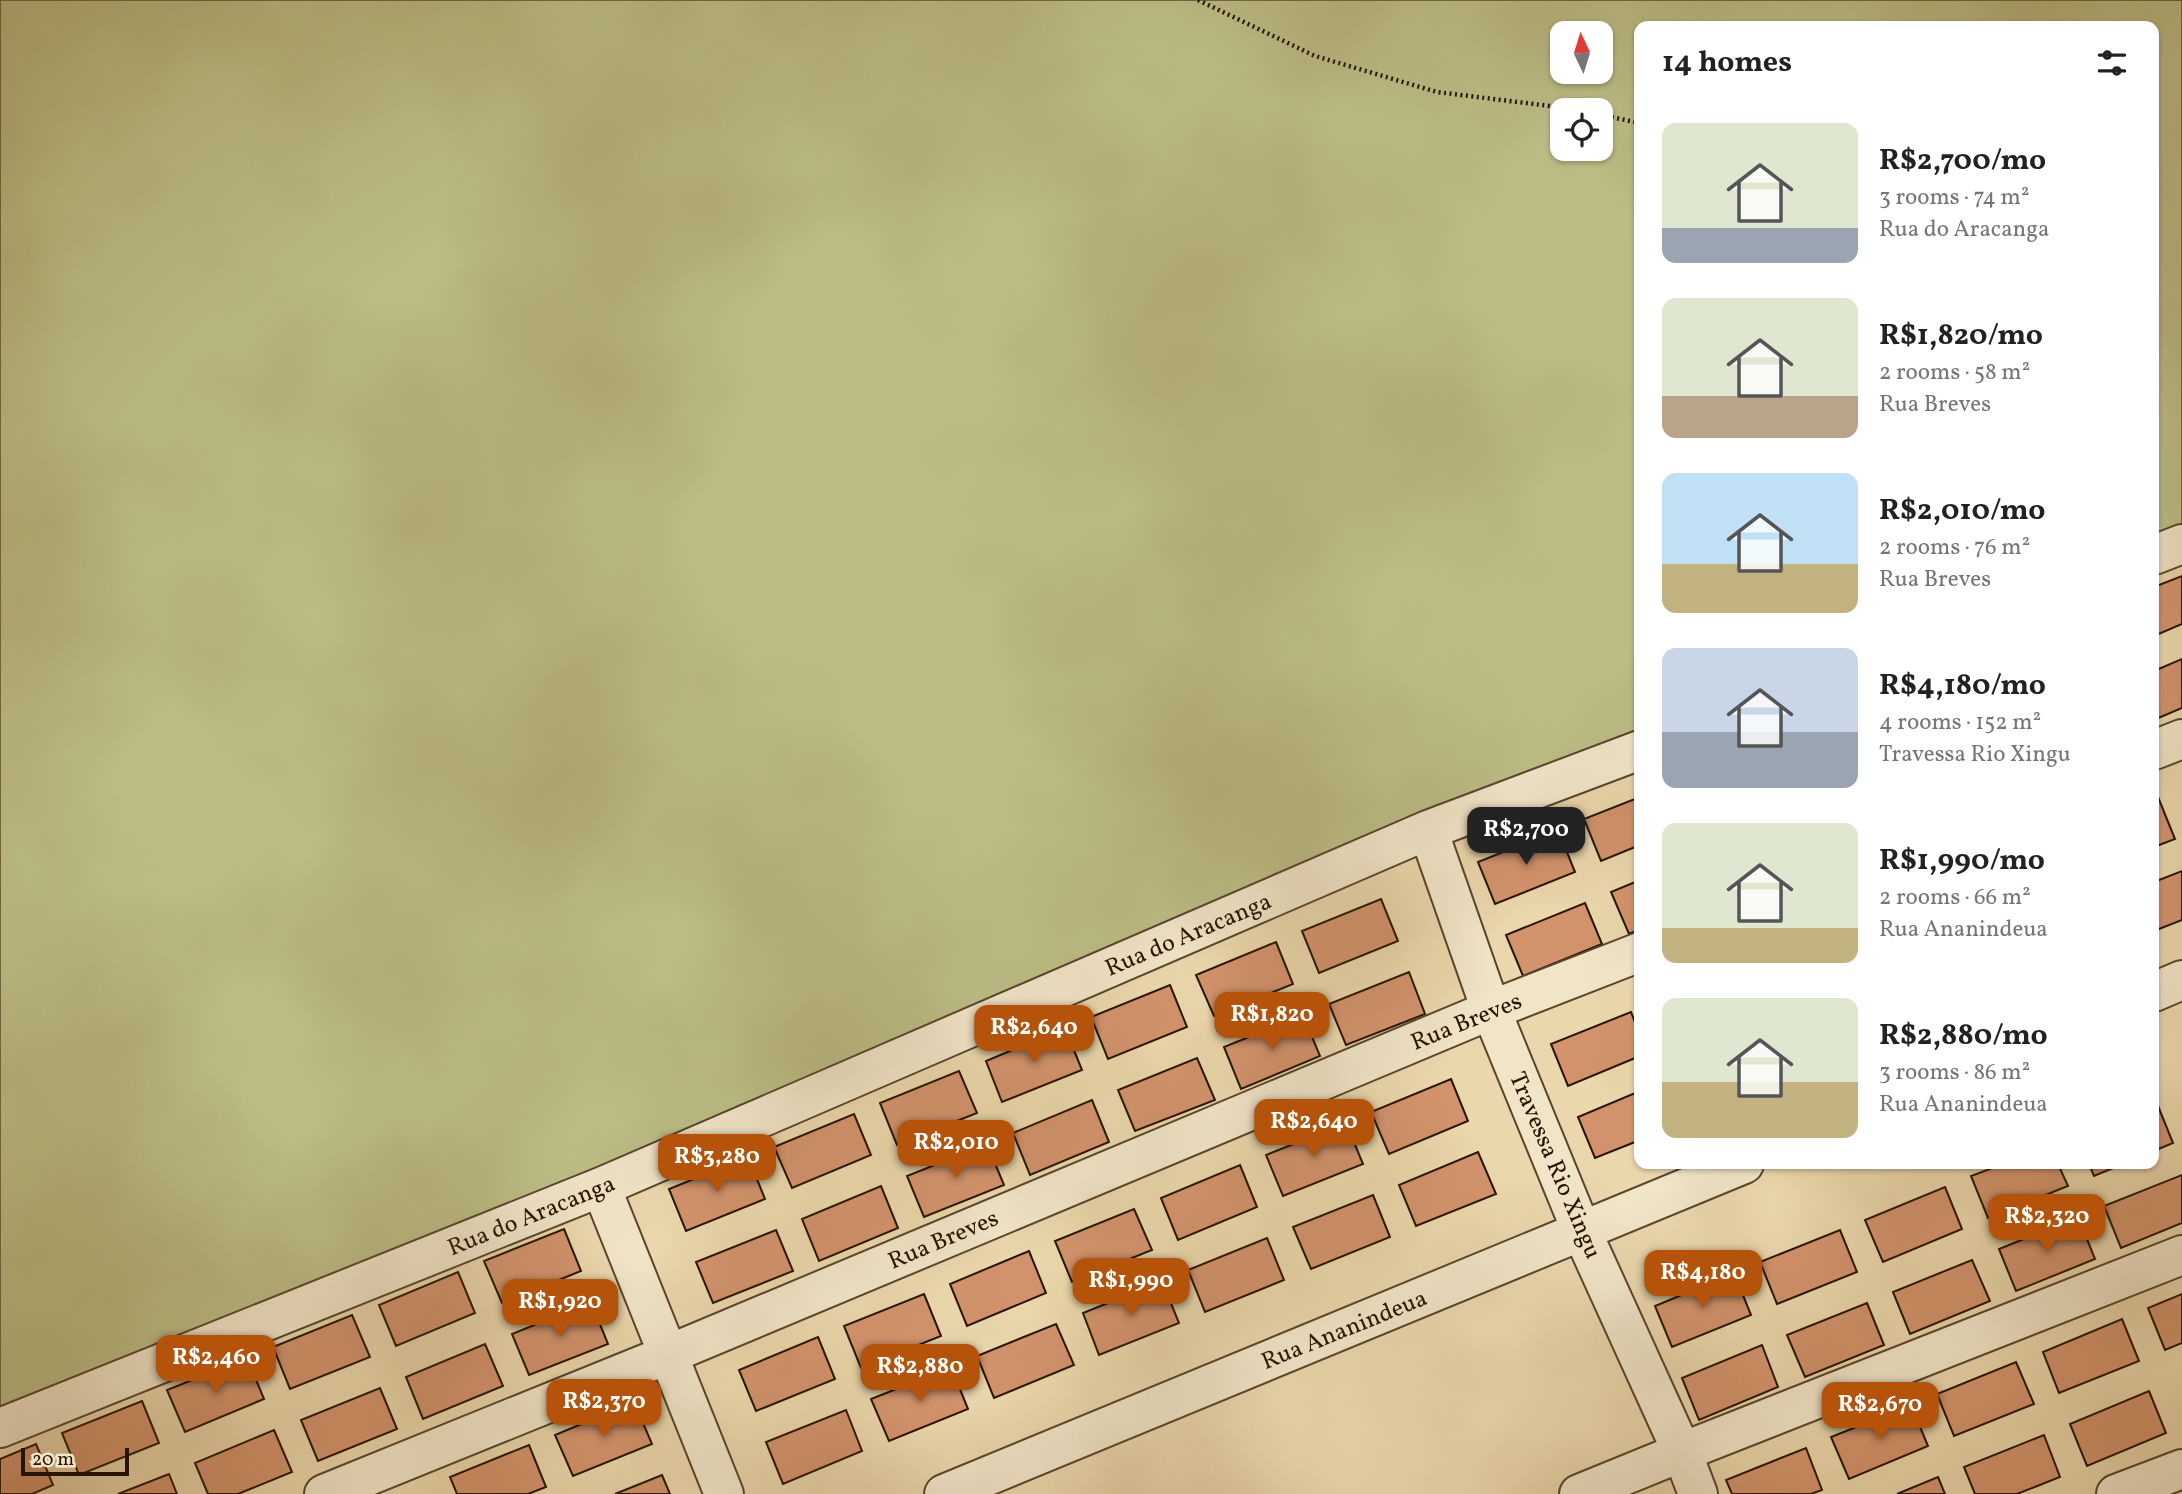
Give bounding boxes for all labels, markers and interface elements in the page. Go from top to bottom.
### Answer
north arrow [1550,21,1614,84]
map controls [1550,21,1613,161]
text: 14 homes [1662,42,1792,84]
icon: filters [2093,44,2131,82]
button: locate [1550,98,1613,161]
text: R$2,700/mo [1879,140,2046,182]
icon: home [1718,151,1802,235]
text: 3 rooms · 74 m² [1879,182,2029,214]
text: Rua do Aracanga [1879,214,2050,246]
text: R$1,820/mo [1879,315,2043,357]
icon: home [1718,326,1802,410]
text: 2 rooms · 58 m² [1879,357,2030,389]
text: Rua Breves [1879,389,1991,421]
text: R$2,010/mo [1879,490,2046,532]
icon: home [1718,501,1802,585]
text: 2 rooms · 76 m² [1879,532,2030,564]
text: Rua Breves [1879,564,1991,596]
text: R$4,180/mo [1879,665,2046,707]
icon: home [1718,676,1802,760]
text: 4 rooms · 152 m² [1879,707,2041,739]
text: Travessa Rio Xingu [1879,739,2071,771]
pin: R$2,700 [1461,808,1591,867]
text: R$2,700 [1483,814,1569,846]
text: R$1,990/mo [1879,840,2045,882]
icon: home [1718,851,1802,935]
text: 2 rooms · 66 m² [1879,882,2031,914]
street label: Rua do Aracanga [1100,885,1277,986]
text: Rua Ananindeua [1879,914,2048,946]
street label: Rua Breves [1406,985,1527,1061]
pin: R$1,820 [1207,992,1337,1052]
text: R$1,820 [1230,999,1314,1031]
pin: R$2,640 [969,1006,1099,1065]
text: R$2,640 [990,1012,1078,1044]
text: R$2,880/mo [1879,1015,2048,1057]
icon: home [1718,1026,1802,1110]
text: 3 rooms · 86 m² [1879,1057,2030,1089]
street label: Travessa Rio Xingu [1499,1067,1609,1264]
text: Rua Ananindeua [1879,1089,2048,1121]
pin: R$2,640 [1249,1100,1379,1159]
text: R$2,640 [1270,1106,1358,1138]
pin: R$2,010 [891,1120,1021,1180]
text: R$2,010 [913,1127,999,1159]
pin: R$3,280 [652,1134,782,1194]
text: R$3,280 [674,1141,760,1173]
street label: Rua do Aracanga [443,1168,621,1266]
pin: R$2,320 [1982,1194,2112,1254]
text: R$2,320 [2005,1201,2089,1233]
street label: Rua Breves [883,1202,1004,1279]
pin: R$4,180 [1638,1250,1768,1310]
text: R$4,180 [1660,1257,1746,1289]
pin: R$1,990 [1066,1258,1196,1318]
text: R$1,990 [1089,1265,1173,1297]
pin: R$1,920 [495,1280,625,1339]
street label: Rua Ananindeua [1257,1282,1433,1380]
text: R$1,920 [518,1286,602,1318]
pin: R$2,460 [151,1336,281,1395]
text: R$2,460 [172,1342,260,1374]
pin: R$2,880 [855,1344,985,1404]
text: R$2,880 [877,1351,963,1383]
pin: R$2,370 [539,1380,669,1439]
pin: R$2,670 [1815,1382,1945,1442]
text: R$2,370 [562,1386,646,1418]
text: R$2,670 [1838,1389,1922,1421]
scale bar [21,1445,130,1477]
text: 20 m [32,1447,74,1473]

